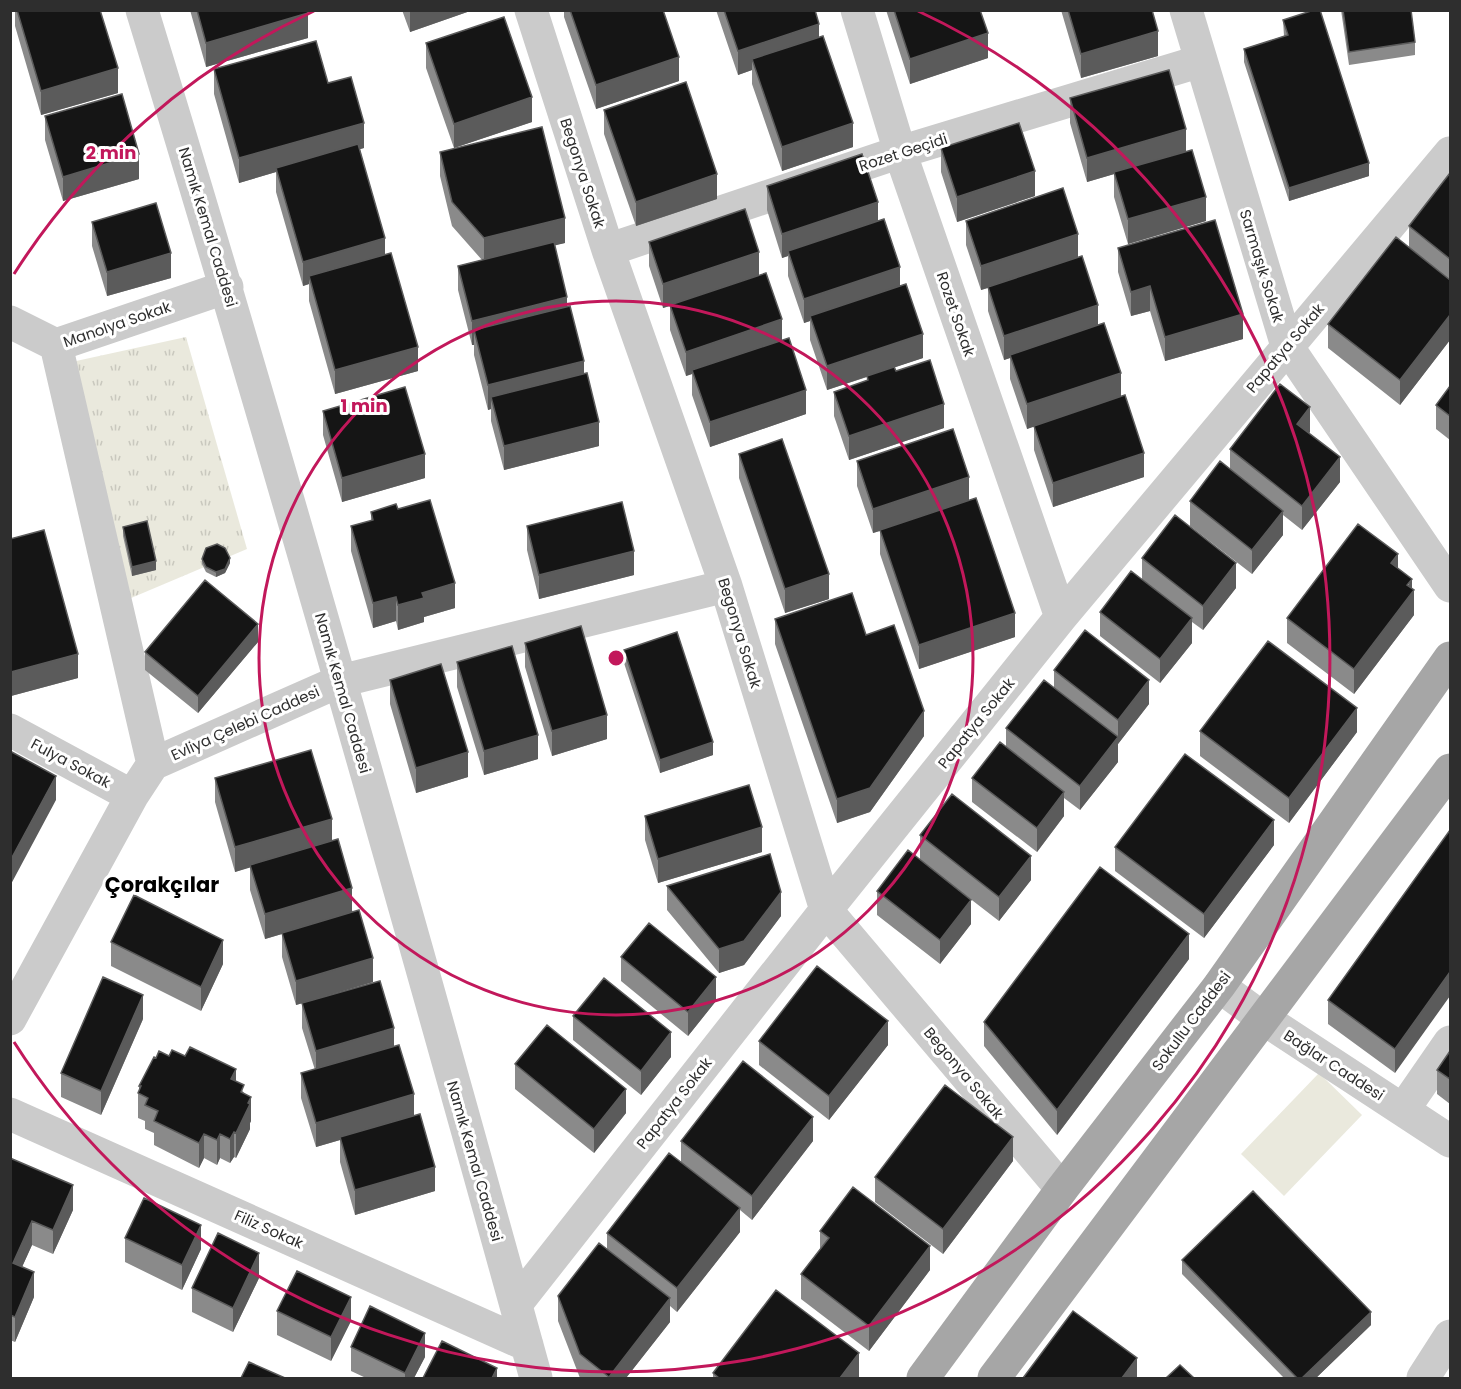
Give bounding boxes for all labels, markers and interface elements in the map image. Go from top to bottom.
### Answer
street label: Begonya Sokak [555,115,611,231]
street label: Rozet Geçidi [856,128,950,176]
text: 2 min [86,140,136,165]
street label: Namık Kemal Caddesi [174,145,242,309]
street label: Sarmaşık Sokak [1235,207,1289,325]
street label: Rozet Sokak [932,269,980,359]
street label: Manolya Sokak [60,296,174,352]
street label: Papatya Sokak [1241,298,1329,397]
text: 1 min [340,393,388,418]
street label: Begonya Sokak [713,575,767,691]
street label: Namık Kemal Caddesi [310,610,376,776]
centre of rings [606,648,626,668]
street label: Papatya Sokak [933,673,1019,773]
street label: Evliya Çelebi Caddesi [167,681,323,765]
street label: Fulya Sokak [27,733,115,793]
district label: Çorakçılar [105,870,219,899]
street label: Sokullu Caddesi [1147,967,1235,1075]
street label: Begonya Sokak [919,1022,1009,1124]
street label: Bağlar Caddesi [1280,1025,1388,1105]
street label: Papatya Sokak [632,1053,717,1153]
street label: Namık Kemal Caddesi [442,1078,508,1244]
street label: Filiz Sokak [231,1204,307,1254]

